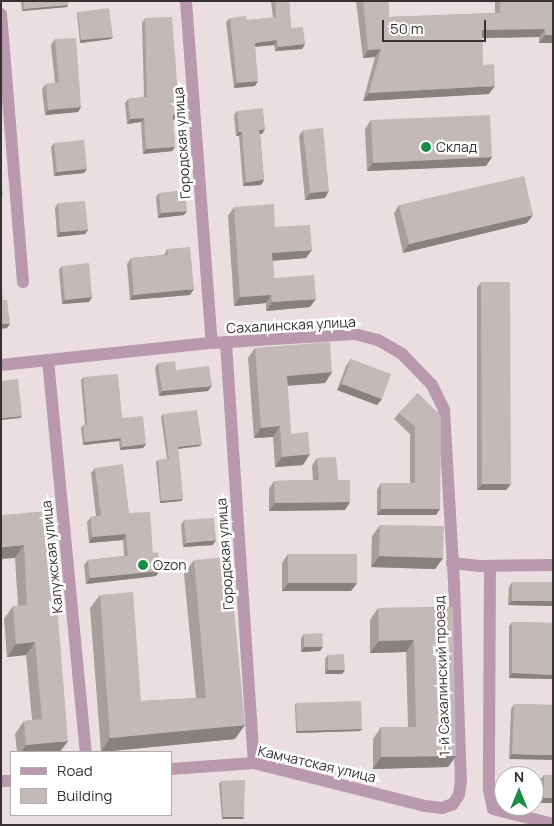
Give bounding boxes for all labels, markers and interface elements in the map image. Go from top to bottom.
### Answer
scale bar [384,10,488,42]
text: 50 m [390,18,424,39]
street label: Городская улица [170,87,194,199]
place label: Склад [436,139,477,155]
marker: Склад [420,141,432,153]
street label: Сахалинская улица [226,313,356,337]
street label: Городская улица [213,498,237,610]
street label: Калужская улица [38,500,66,614]
place label: Ozon [153,557,187,573]
marker: Ozon [137,559,149,571]
street label: 1-й Сахалинский проезд [431,596,453,756]
street label: Камчатская улица [256,742,378,786]
legend [10,751,172,816]
text: Road [57,760,93,781]
north arrow [494,766,544,816]
text: N [514,767,524,786]
text: Building [57,785,112,806]

